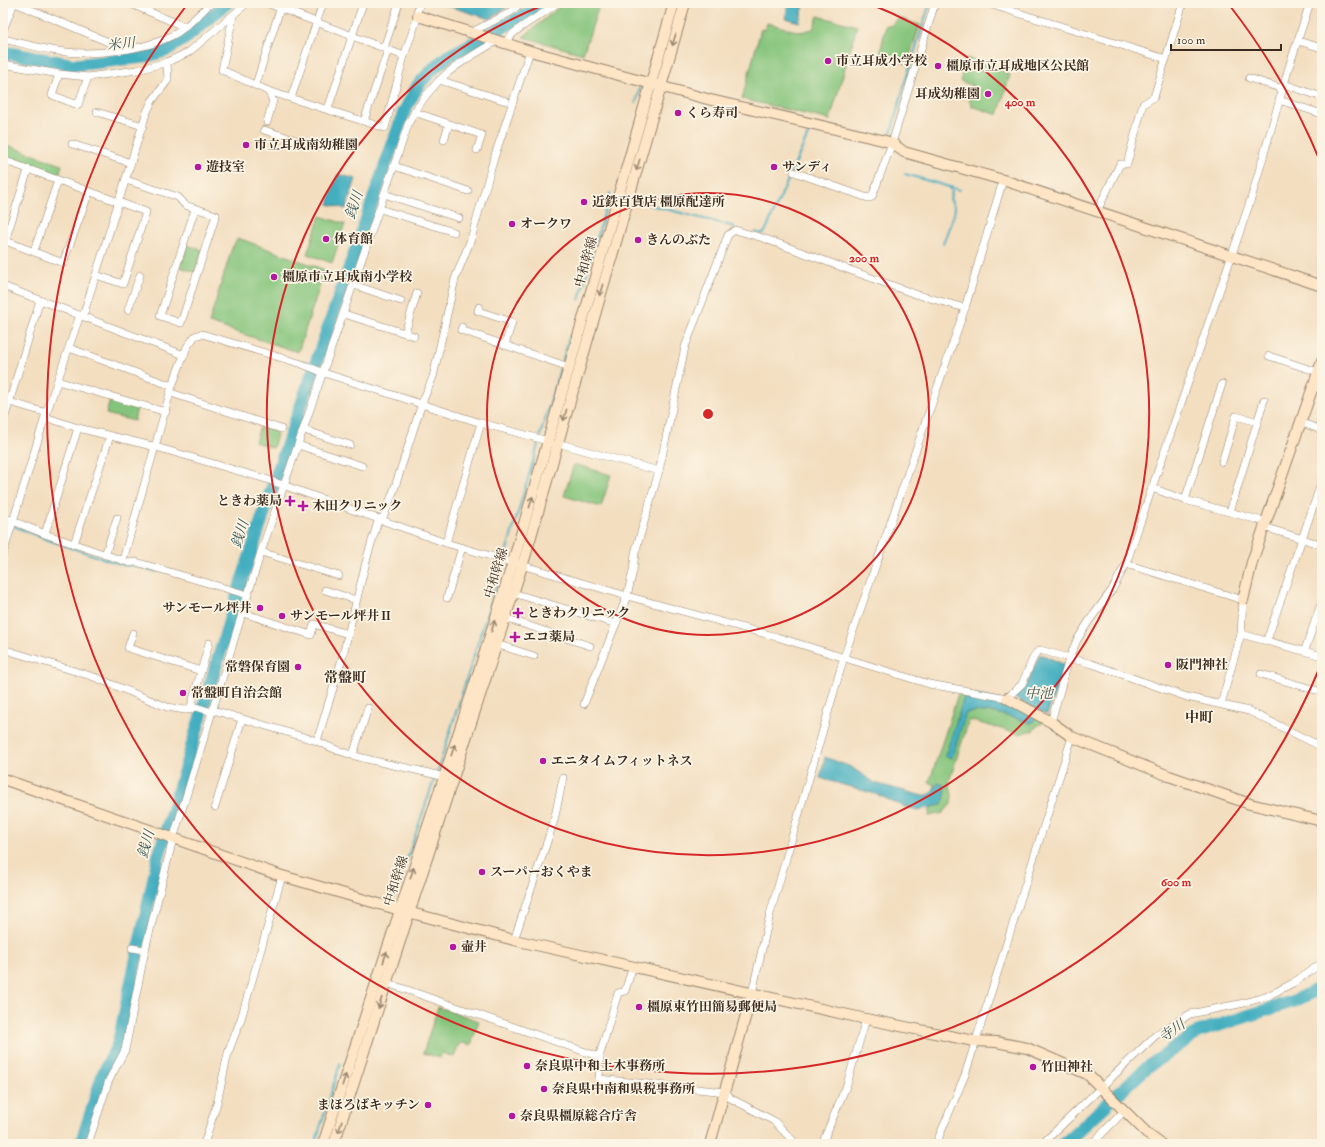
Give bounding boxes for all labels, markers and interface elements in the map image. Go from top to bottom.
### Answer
scale bar [1171,26,1281,52]
text: 100 m [1177,33,1206,48]
water label: 米川 [106,34,138,54]
one-way arrow [670,34,677,47]
place label: 市立耳成小学校 [836,53,928,69]
marker: 市立耳成小学校 [823,56,833,66]
place label: 橿原市立耳成地区公民館 [946,58,1089,74]
marker: 橿原市立耳成地区公民館 [933,61,943,71]
place label: 耳成幼稚園 [915,86,980,102]
marker: 耳成幼稚園 [983,89,993,99]
text: 400 m [1004,95,1036,110]
place label: くら寿司 [686,105,738,121]
marker: くら寿司 [673,108,683,118]
place label: 市立耳成南幼稚園 [254,137,358,153]
marker: 市立耳成南幼稚園 [241,140,251,150]
place label: 遊技室 [206,159,245,175]
one-way arrow [634,159,641,172]
place label: サンディ [782,159,832,175]
marker: 遊技室 [193,162,203,172]
marker: サンディ [769,162,779,172]
water label: 銭川 [341,187,367,221]
place label: 近鉄百貨店 橿原配達所 [592,194,725,210]
marker: 近鉄百貨店 橿原配達所 [579,197,589,207]
place label: オークワ [520,216,572,232]
marker: オークワ [507,219,517,229]
place label: 体育館 [334,231,373,247]
place label: きんのぶた [646,232,711,248]
marker: 体育館 [321,234,331,244]
street label: 中和幹線 [571,235,601,289]
marker: きんのぶた [633,235,643,245]
text: 200 m [849,251,880,266]
place label: 橿原市立耳成南小学校 [282,269,413,285]
marker: 橿原市立耳成南小学校 [269,272,279,282]
one-way arrow [597,283,604,296]
centre of rings [701,407,715,421]
one-way arrow [561,408,568,421]
place label: ときわ薬局 [217,493,282,509]
one-way arrow [528,495,535,508]
marker: ときわ薬局 [285,496,295,506]
place label: 木田クリニック [312,498,402,514]
marker: 木田クリニック [297,500,309,512]
water label: 銭川 [228,516,253,550]
street label: 中和幹線 [481,546,511,600]
place label: サンモール坪井 [162,600,252,616]
marker: サンモール坪井 [255,603,265,613]
place label: ときわクリニック [527,605,630,621]
marker: ときわクリニック [512,607,524,619]
place label: サンモール坪井Ⅱ [290,608,393,624]
marker: サンモール坪井Ⅱ [277,611,287,621]
one-way arrow [490,620,497,633]
place label: エコ薬局 [523,629,575,645]
marker: エコ薬局 [510,632,520,642]
place label: 阪門神社 [1176,657,1228,673]
place label: 常磐保育園 [225,659,290,675]
marker: 阪門神社 [1163,660,1173,670]
marker: 常磐保育園 [293,662,303,672]
district label: 常盤町 [324,669,367,686]
place label: 常盤町自治会館 [191,685,282,701]
water label: 中池 [1025,685,1055,702]
marker: 常盤町自治会館 [178,688,188,698]
district label: 中町 [1185,709,1214,726]
one-way arrow [450,743,457,756]
place label: エニタイムフィットネス [551,753,693,769]
marker: エニタイムフィットネス [538,756,548,766]
water label: 銭川 [134,826,159,860]
street label: 中和幹線 [380,854,412,908]
place label: スーパーおくやま [490,864,593,880]
marker: スーパーおくやま [477,867,487,877]
one-way arrow [409,868,417,880]
text: 600 m [1161,875,1192,890]
place label: 壷井 [461,939,487,955]
marker: 壷井 [448,942,458,952]
one-way arrow [382,951,389,964]
one-way arrow [376,997,384,1009]
place label: 橿原東竹田簡易郵便局 [647,999,777,1015]
marker: 橿原東竹田簡易郵便局 [634,1002,644,1012]
water label: 寺川 [1156,1015,1190,1046]
place label: 奈良県中和土木事務所 [535,1058,665,1074]
place label: 竹田神社 [1041,1059,1093,1075]
marker: 奈良県中和土木事務所 [522,1061,532,1071]
marker: 竹田神社 [1028,1062,1038,1072]
one-way arrow [341,1074,348,1087]
place label: 奈良県中南和県税事務所 [552,1081,695,1097]
marker: 奈良県中南和県税事務所 [539,1084,549,1094]
place label: まほろばキッチン [317,1097,420,1113]
marker: まほろばキッチン [423,1100,433,1110]
place label: 奈良県橿原総合庁舎 [520,1108,637,1124]
marker: 奈良県橿原総合庁舎 [507,1111,517,1121]
one-way arrow [336,1120,343,1133]

